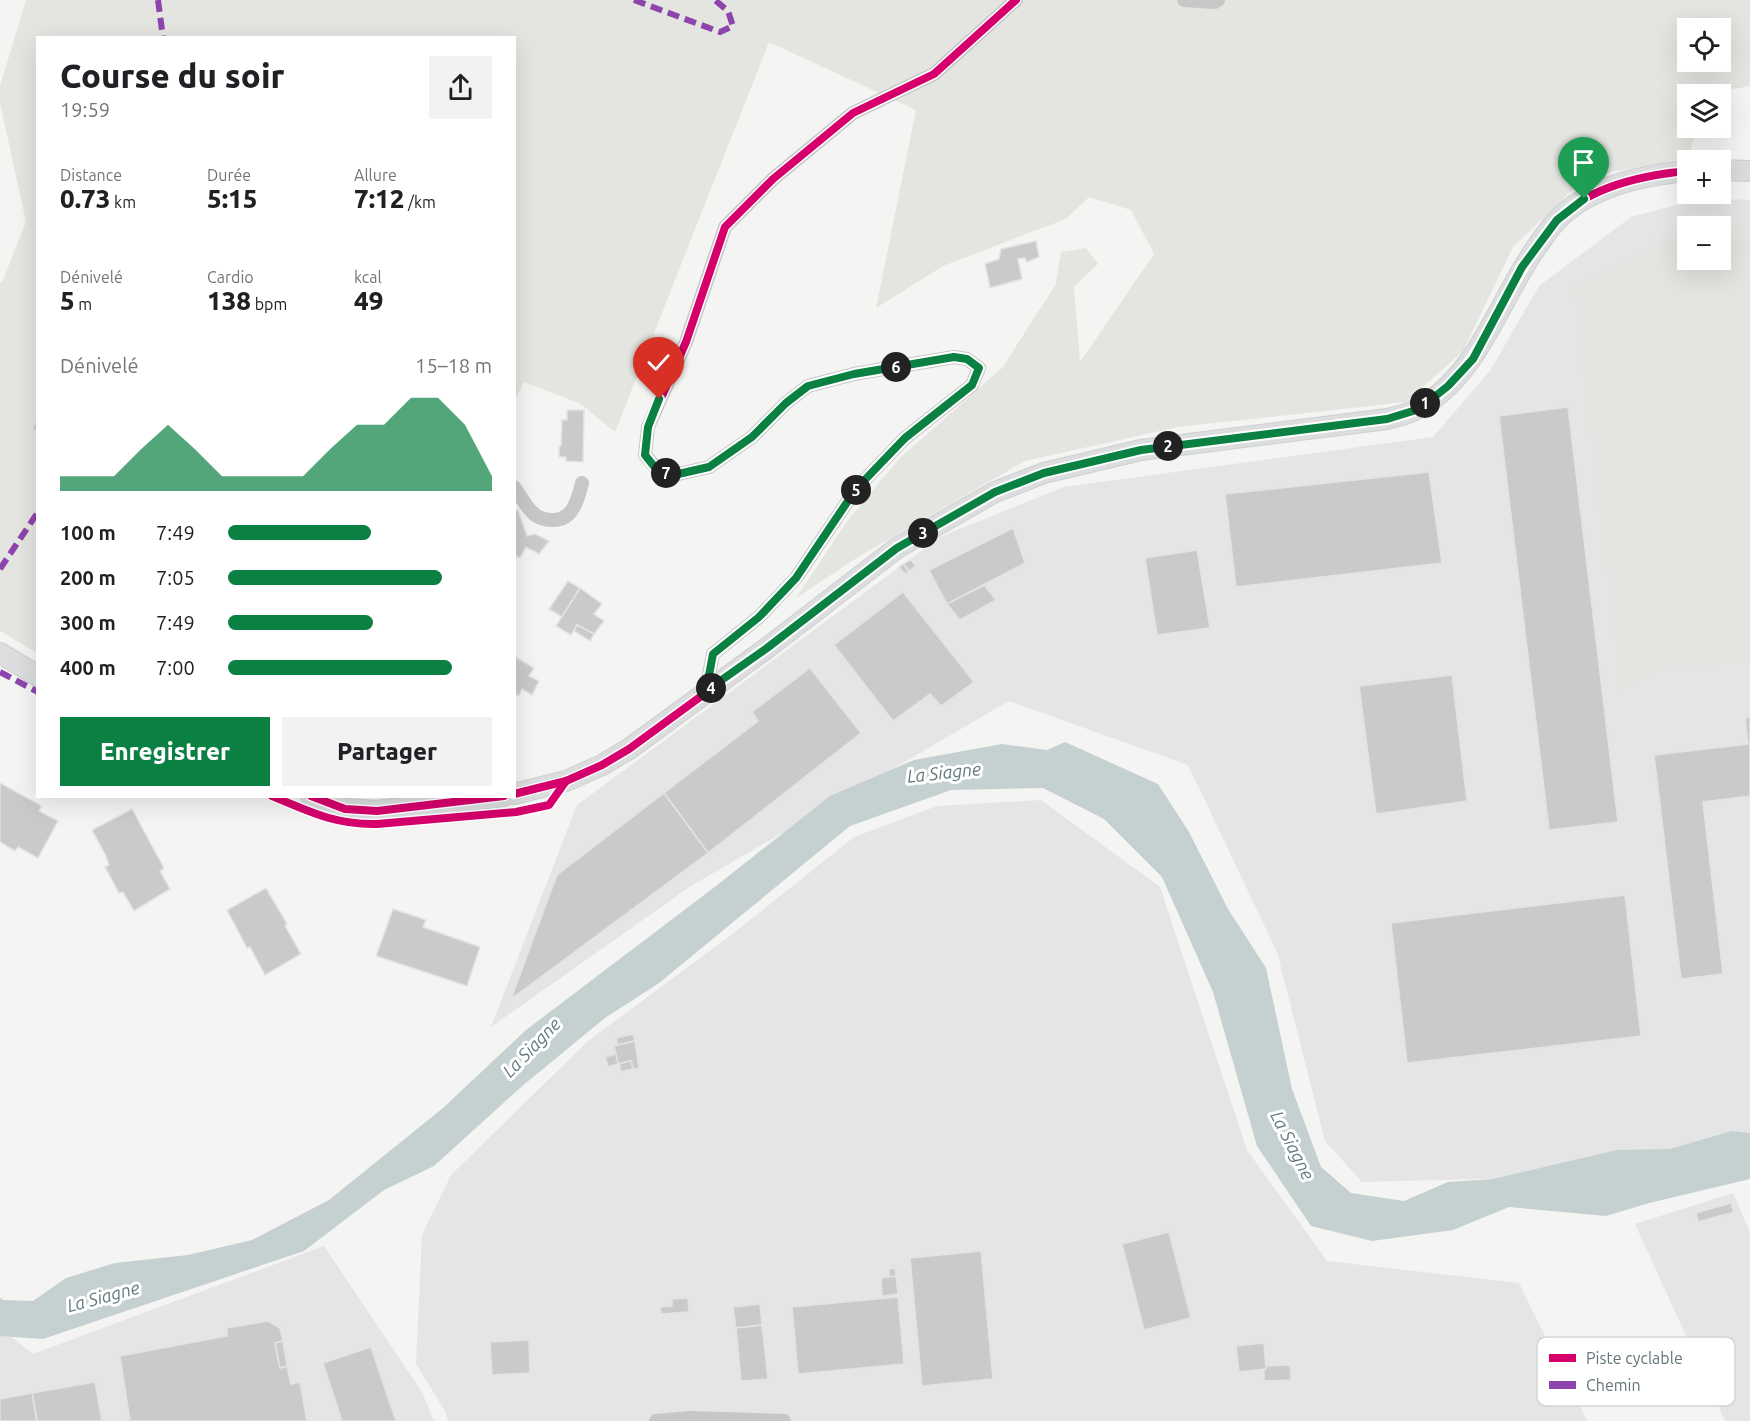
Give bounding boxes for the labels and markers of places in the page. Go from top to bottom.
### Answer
pin [1558,137,1609,199]
pin [633,337,684,399]
pin: 6 [881,352,911,382]
pin: 1 [1410,388,1440,418]
pin: 2 [1153,431,1183,461]
pin: 7 [651,458,681,488]
pin: 5 [841,475,871,505]
pin: 3 [908,518,938,548]
pin: 4 [696,673,726,703]

